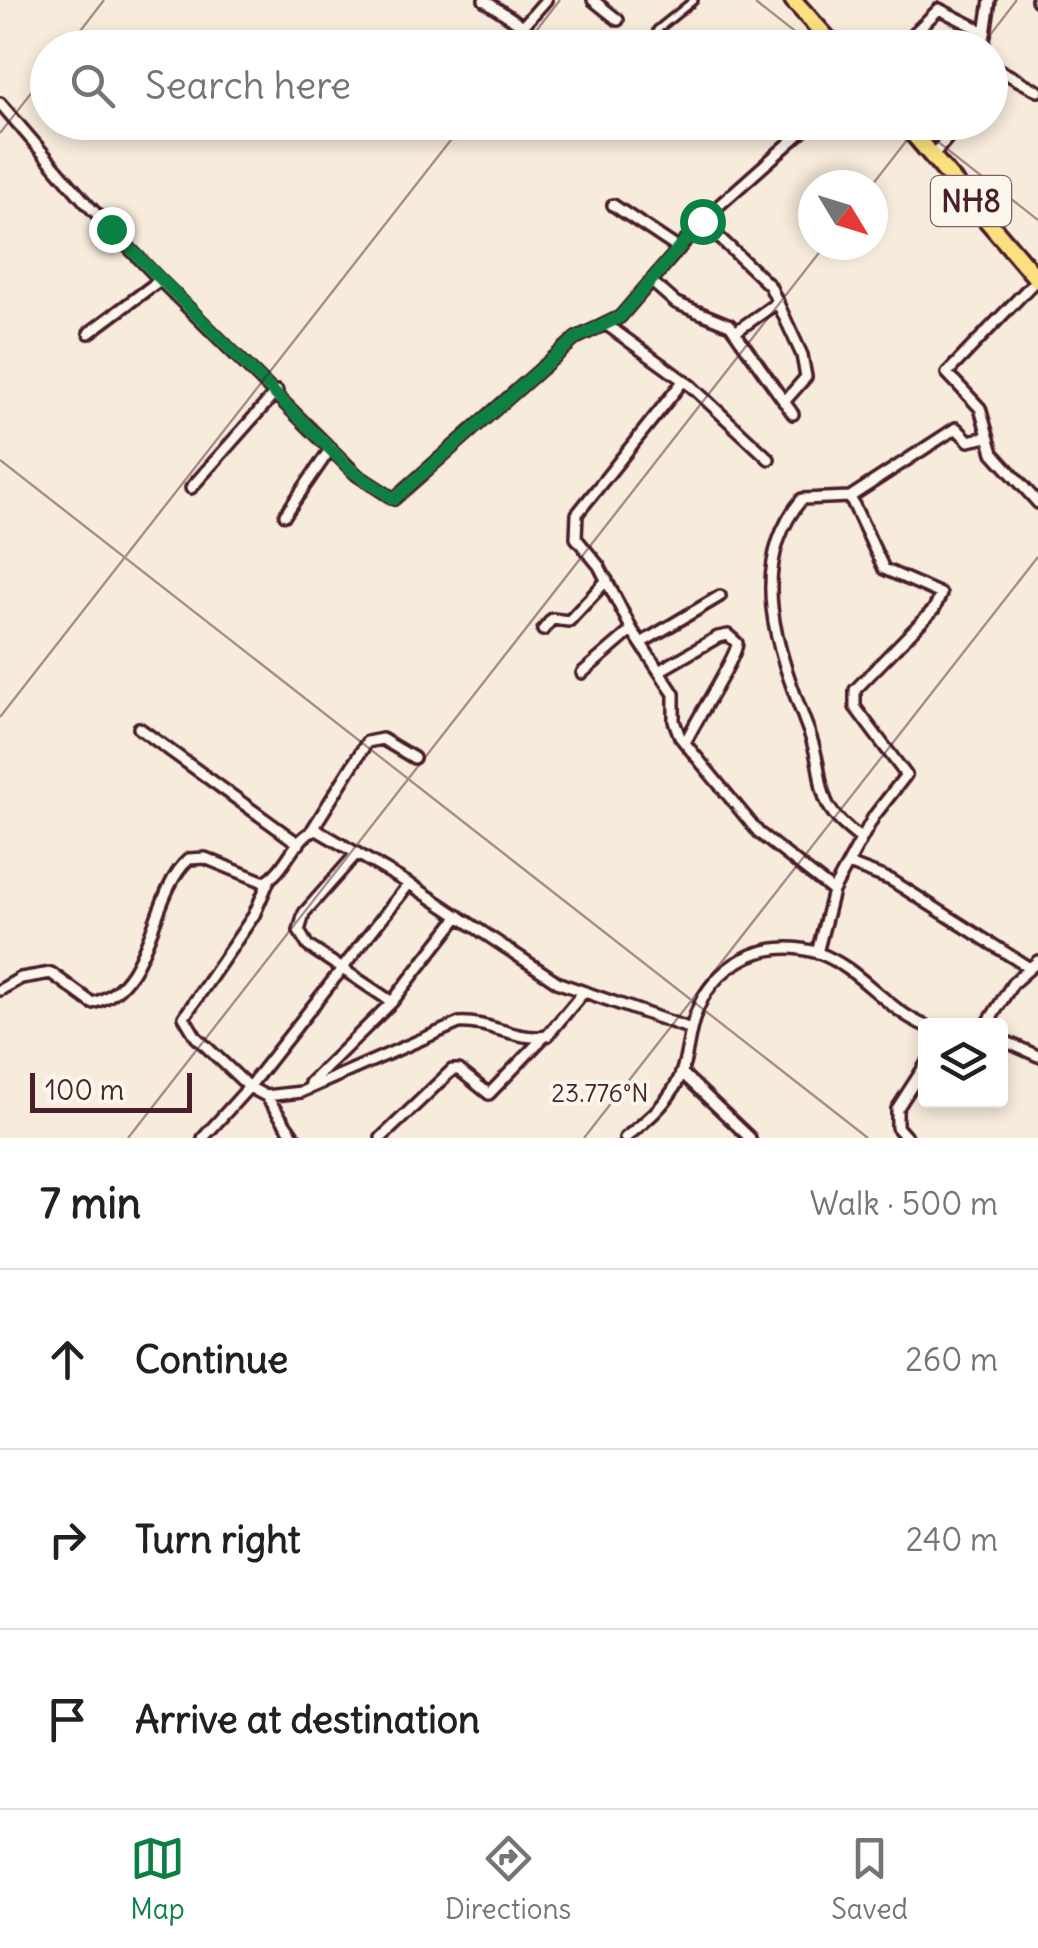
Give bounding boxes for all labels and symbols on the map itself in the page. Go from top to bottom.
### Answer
north arrow [798,170,888,260]
road number: NH8 [931,176,1011,226]
route start [680,199,726,245]
route end [89,207,135,253]
scale bar [30,1068,192,1112]
text: 23.776°N [551,1077,649,1109]

